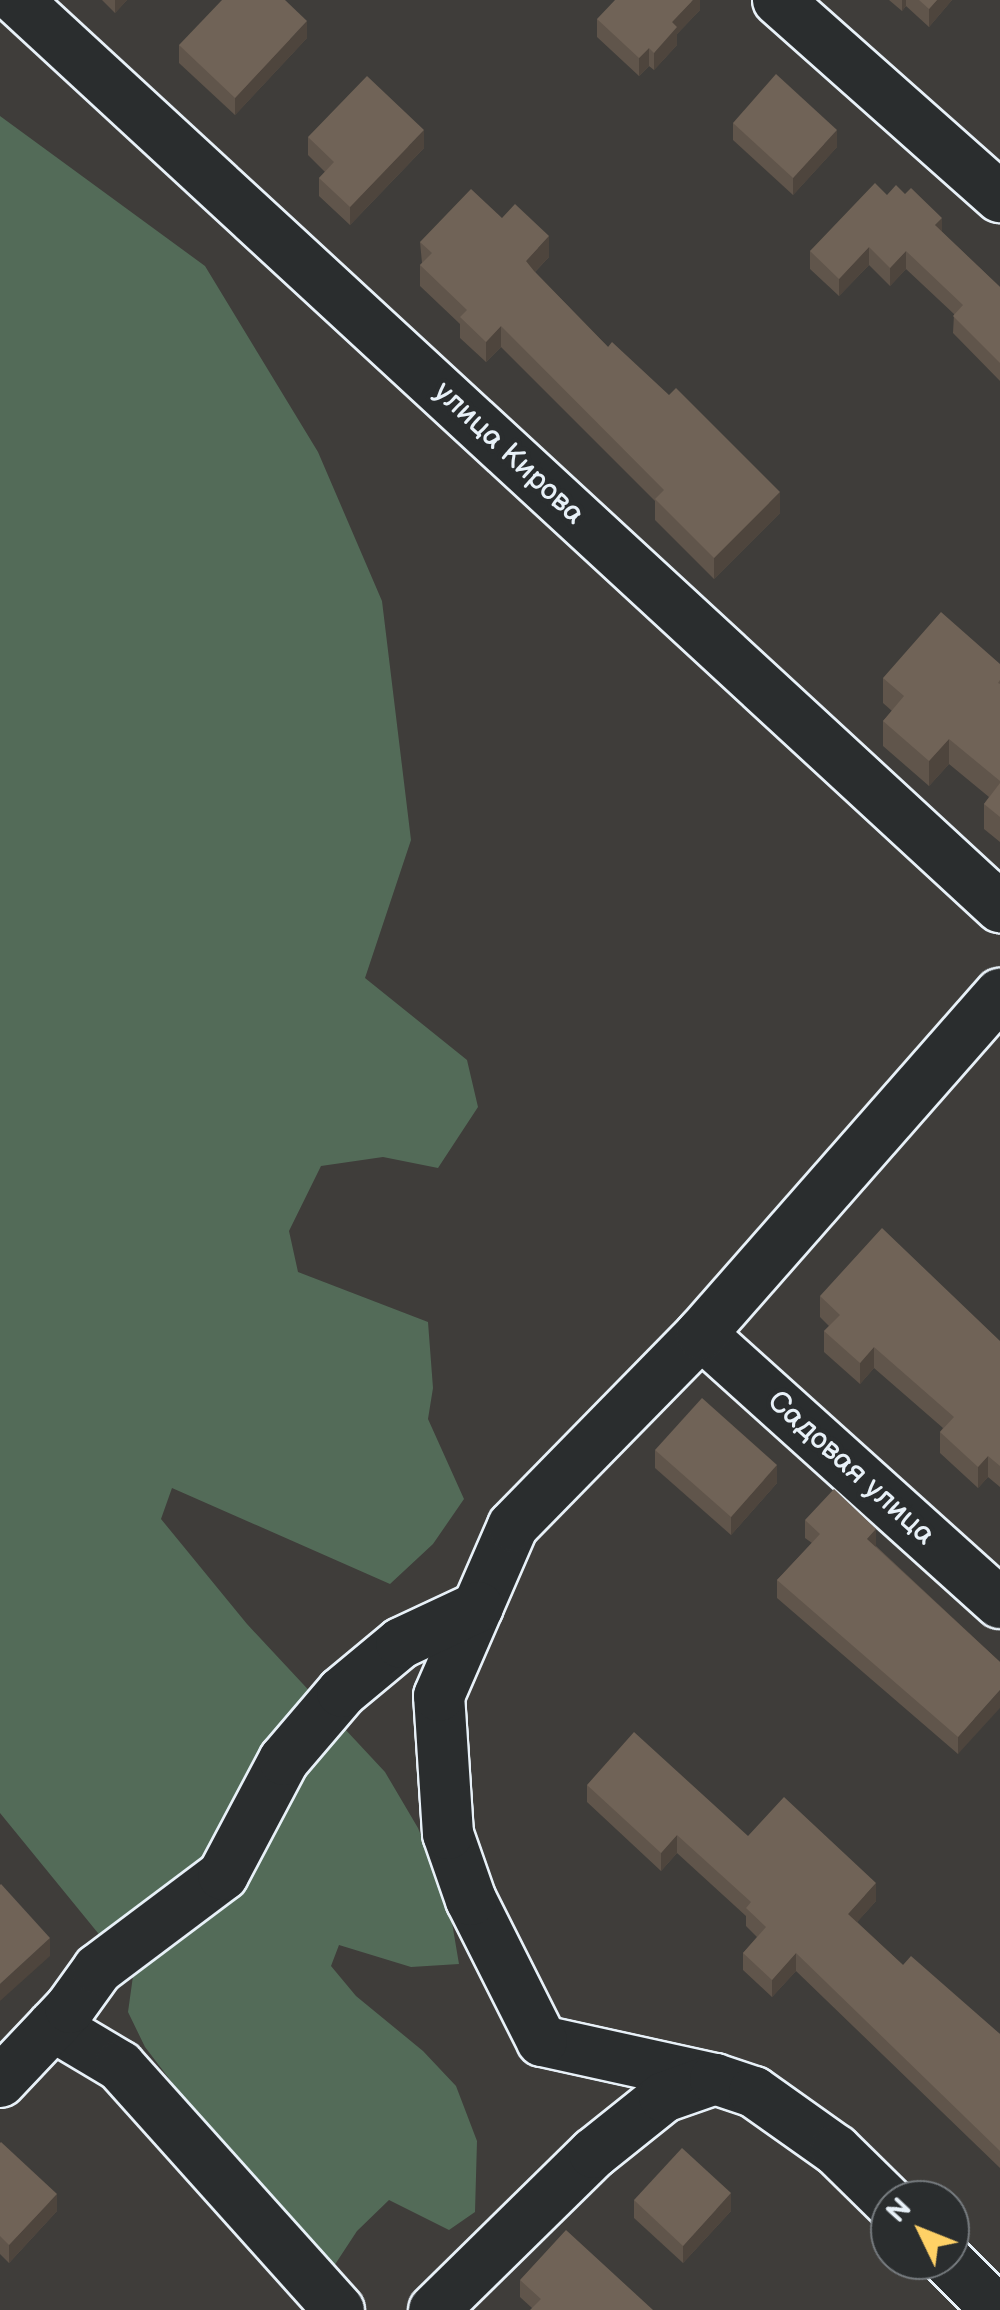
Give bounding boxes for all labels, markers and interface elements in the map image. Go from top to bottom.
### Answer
street label: улица Кирова [426,374,592,532]
street label: Садовая улица [760,1383,942,1553]
north arrow [870,2180,970,2280]
text: N [880,2192,918,2230]

